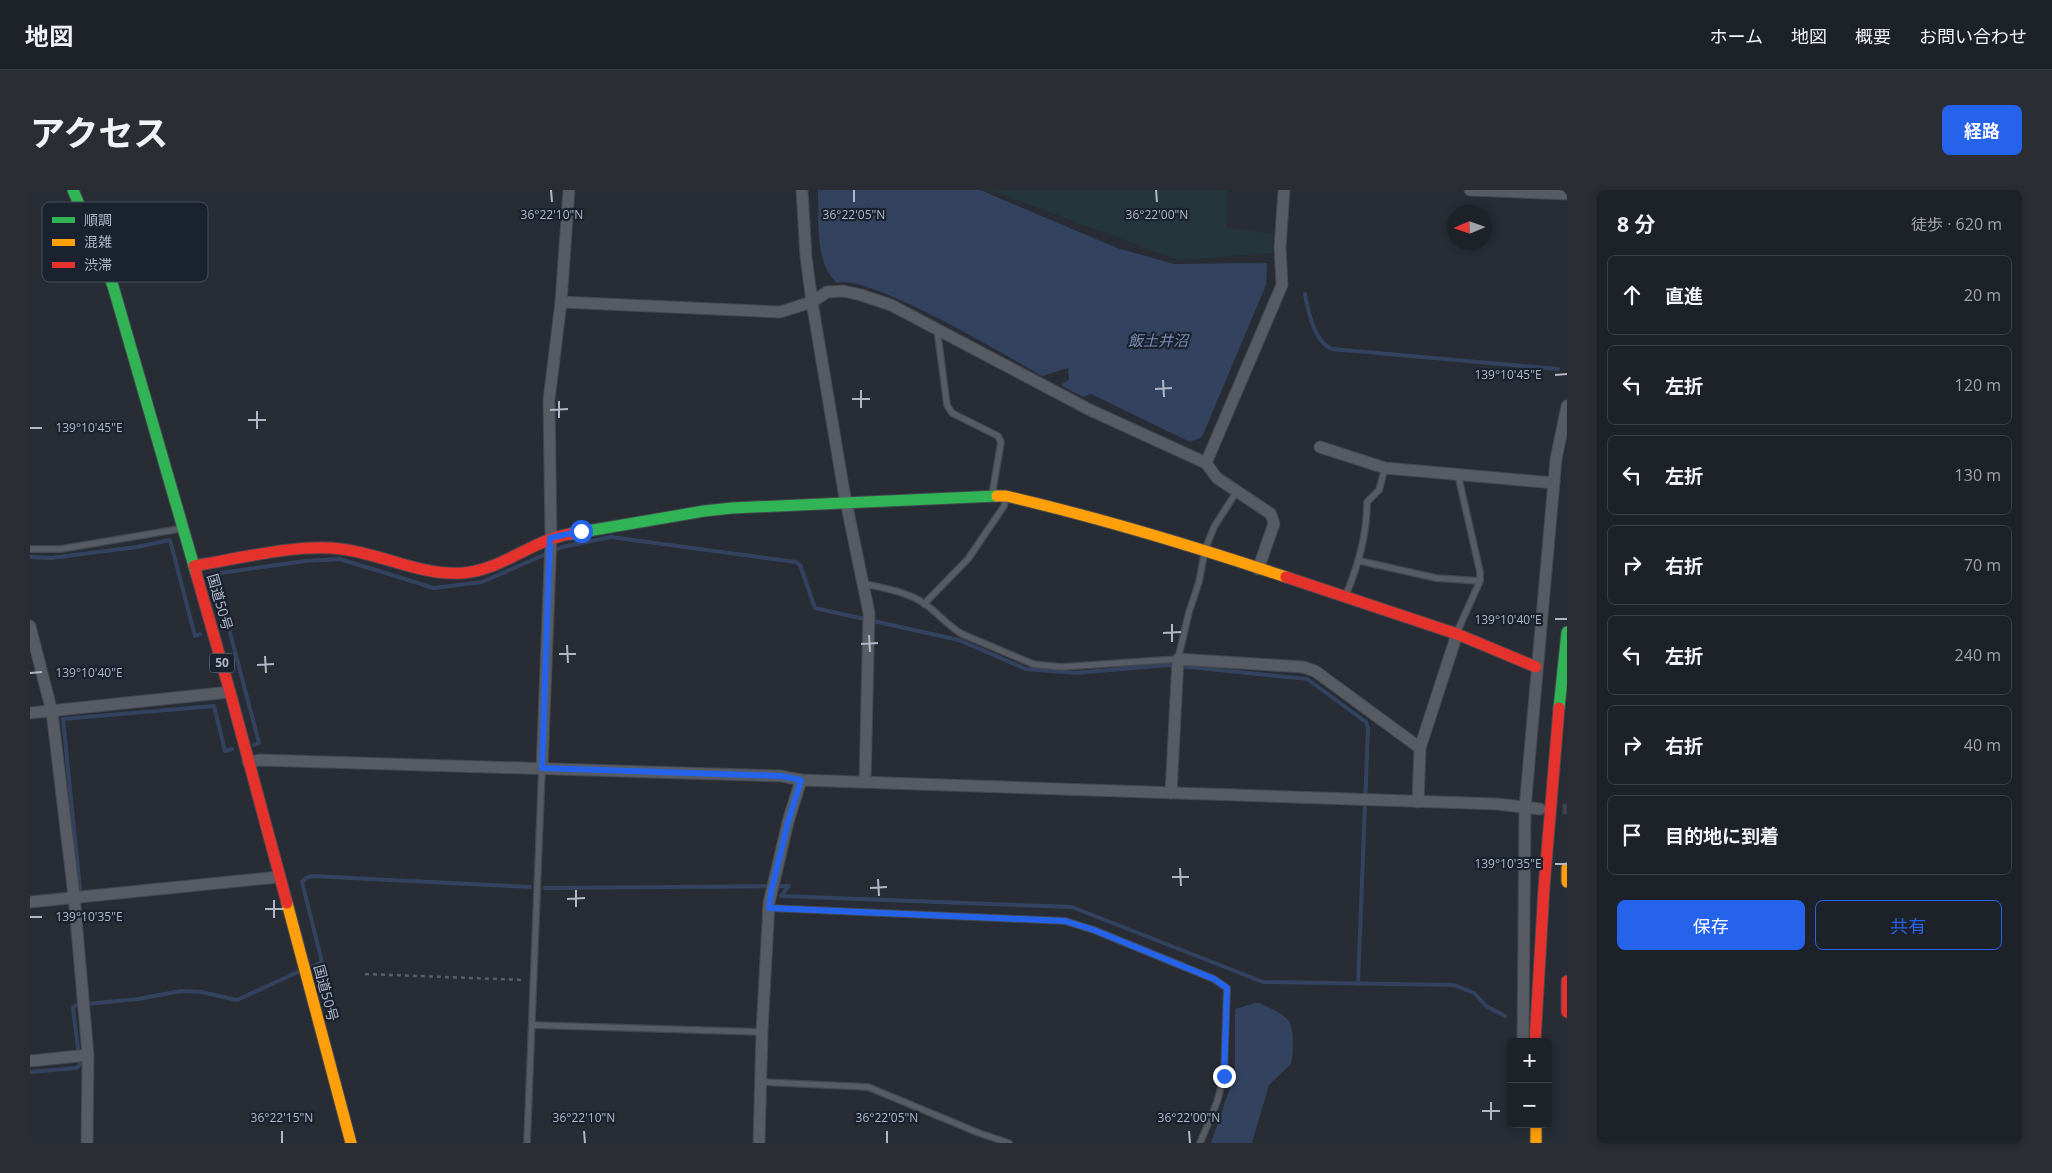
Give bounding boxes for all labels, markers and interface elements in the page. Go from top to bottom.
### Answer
text: 地図 [25,19,73,52]
text: ホーム [1710,24,1763,48]
text: 地図 [1791,24,1827,48]
text: 概要 [1855,24,1891,48]
text: お問い合わせ [1919,24,2027,48]
button: 経路 [1942,105,2022,155]
text: アクセス [30,109,168,156]
legend [42,202,208,282]
north arrow [1447,205,1492,250]
text: 36°22'10"N [521,206,583,223]
text: 36°22'05"N [823,206,885,223]
text: 36°22'00"N [1126,206,1188,223]
text: 順調 [84,210,112,229]
text: 8 分 [1617,210,1655,238]
text: 徒歩 · 620 m [1911,213,2002,235]
text: 混雑 [84,232,112,251]
text: 渋滞 [84,255,112,274]
icon: ahead [1618,281,1646,309]
text: 直進 [1665,283,1703,309]
text: 20 m [1964,284,2001,306]
water label: 飯土井沼 [1128,330,1190,350]
text: 139°10'45"E [1474,366,1542,383]
icon: left [1618,371,1646,399]
text: 左折 [1665,373,1703,399]
text: 120 m [1955,374,2001,396]
text: 139°10'45"E [55,419,123,436]
icon: left [1618,461,1646,489]
text: 左折 [1665,463,1703,489]
text: 130 m [1955,464,2001,486]
route start [570,520,593,543]
icon: right [1618,551,1646,579]
text: 右折 [1665,553,1703,579]
text: 70 m [1964,554,2001,576]
street label: 国道50号 [203,571,238,632]
text: 139°10'40"E [1474,611,1542,628]
icon: left [1618,641,1646,669]
text: 左折 [1665,643,1703,669]
text: 240 m [1955,644,2001,666]
road number: 50 [210,653,234,672]
text: 139°10'40"E [55,664,123,681]
icon: right [1618,731,1646,759]
text: 右折 [1665,733,1703,759]
text: 40 m [1964,734,2001,756]
icon: arrive [1618,821,1646,849]
text: 目的地に到着 [1665,823,1779,849]
text: 139°10'35"E [1474,855,1542,872]
button: 保存 [1617,900,1805,950]
button: 共有 [1815,900,2002,950]
text: 139°10'35"E [55,908,123,925]
street label: 国道50号 [310,962,343,1023]
map controls [1507,1038,1552,1128]
button: + [1507,1038,1552,1083]
route end [1213,1065,1236,1088]
button: − [1507,1083,1552,1128]
text: 36°22'15"N [251,1109,313,1126]
text: 36°22'10"N [553,1109,615,1126]
text: 36°22'05"N [856,1109,918,1126]
text: 36°22'00"N [1158,1109,1220,1126]

